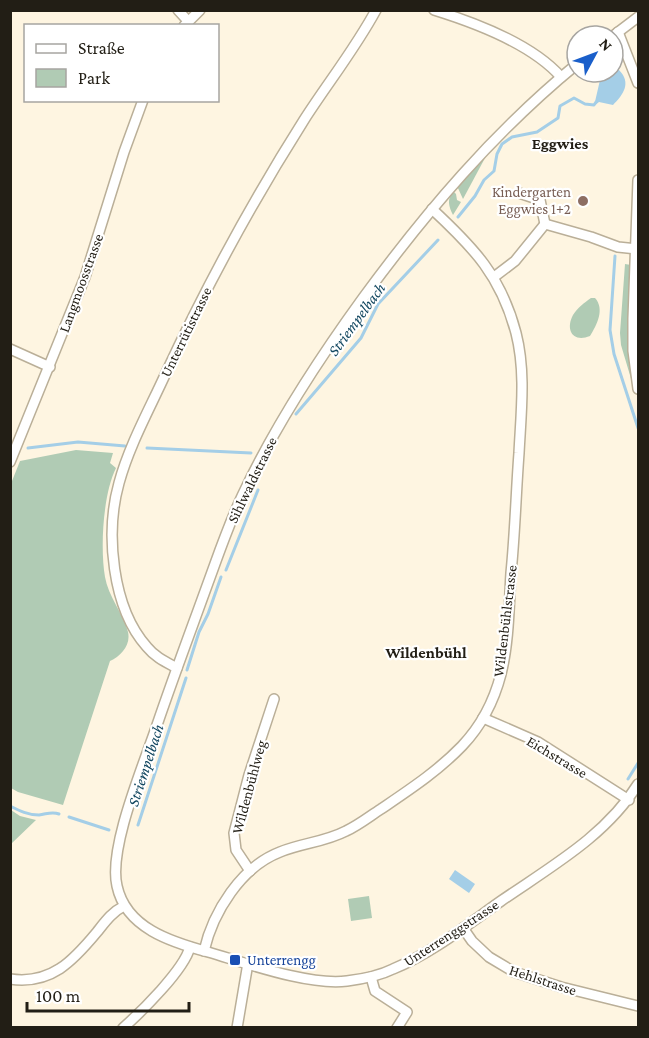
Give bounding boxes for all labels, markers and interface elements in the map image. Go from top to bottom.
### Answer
legend [24,24,219,102]
north arrow [565,24,625,84]
text: N [596,35,616,54]
text: Straße [78,38,125,58]
text: Park [78,68,110,88]
district label: Eggwies [532,135,589,152]
place label: Kindergarten Eggwies 1+2 [492,184,571,218]
marker: Kindergarten Eggwies 1+2 [576,194,590,208]
street label: Langmoosstrasse [56,231,107,335]
water label: Striempelbach [324,280,389,359]
street label: Unterrütistrasse [157,284,215,380]
street label: Sihlwaldstrasse [224,434,280,526]
street label: Wildenbühlstrasse [490,564,520,678]
district label: Wildenbühl [384,644,467,661]
water label: Striempelbach [124,722,168,809]
street label: Eichstrasse [524,733,590,781]
street label: Wildenbühlweg [229,738,270,836]
street label: Unterrenggstrasse [401,896,502,970]
place label: Unterrengg [247,952,316,969]
marker: Unterrengg [228,953,242,967]
street label: Hehlstrasse [507,962,579,998]
scale bar [27,975,189,1013]
text: 100 m [36,986,81,1006]

